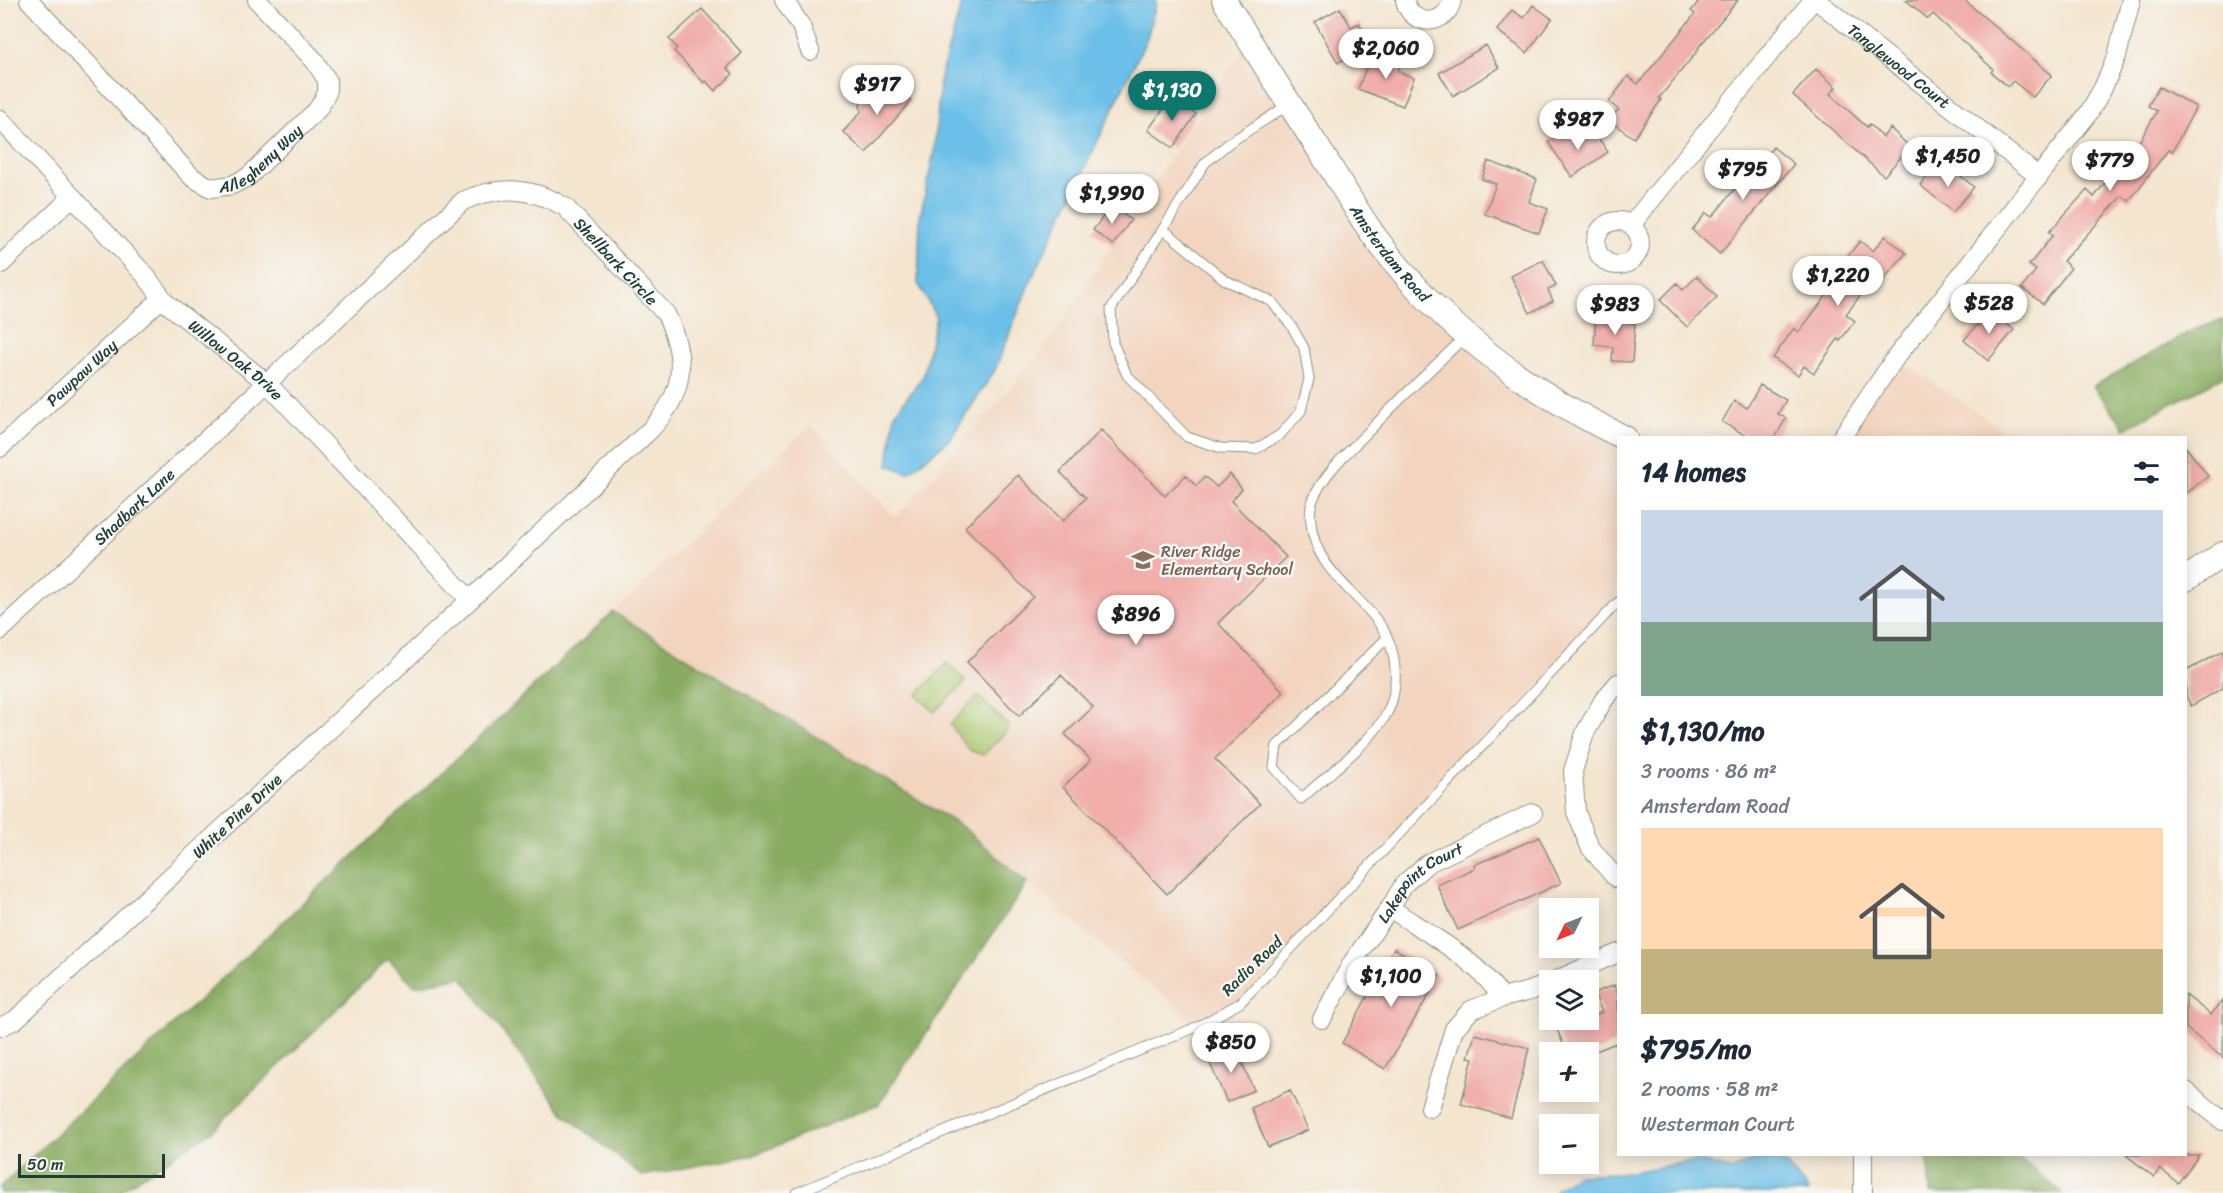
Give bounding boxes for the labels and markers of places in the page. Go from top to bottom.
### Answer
pin: $2,060 [1337,29,1435,80]
pin: $917 [841,65,913,116]
pin: $1,130 [1123,71,1221,122]
pin: $987 [1542,100,1614,151]
pin: $1,450 [1899,137,1997,188]
pin: $779 [2074,141,2146,192]
pin: $795 [1707,150,1779,201]
pin: $1,990 [1063,174,1161,225]
pin: $1,220 [1789,256,1887,307]
pin: $528 [1953,284,2025,335]
pin: $983 [1579,285,1651,336]
place label: River Ridge Elementary School [1161,537,1293,584]
school or university icon: River Ridge Elementary School [1130,547,1156,573]
pin: $896 [1100,595,1172,646]
pin: $1,100 [1342,957,1440,1008]
pin: $850 [1195,1023,1267,1074]

